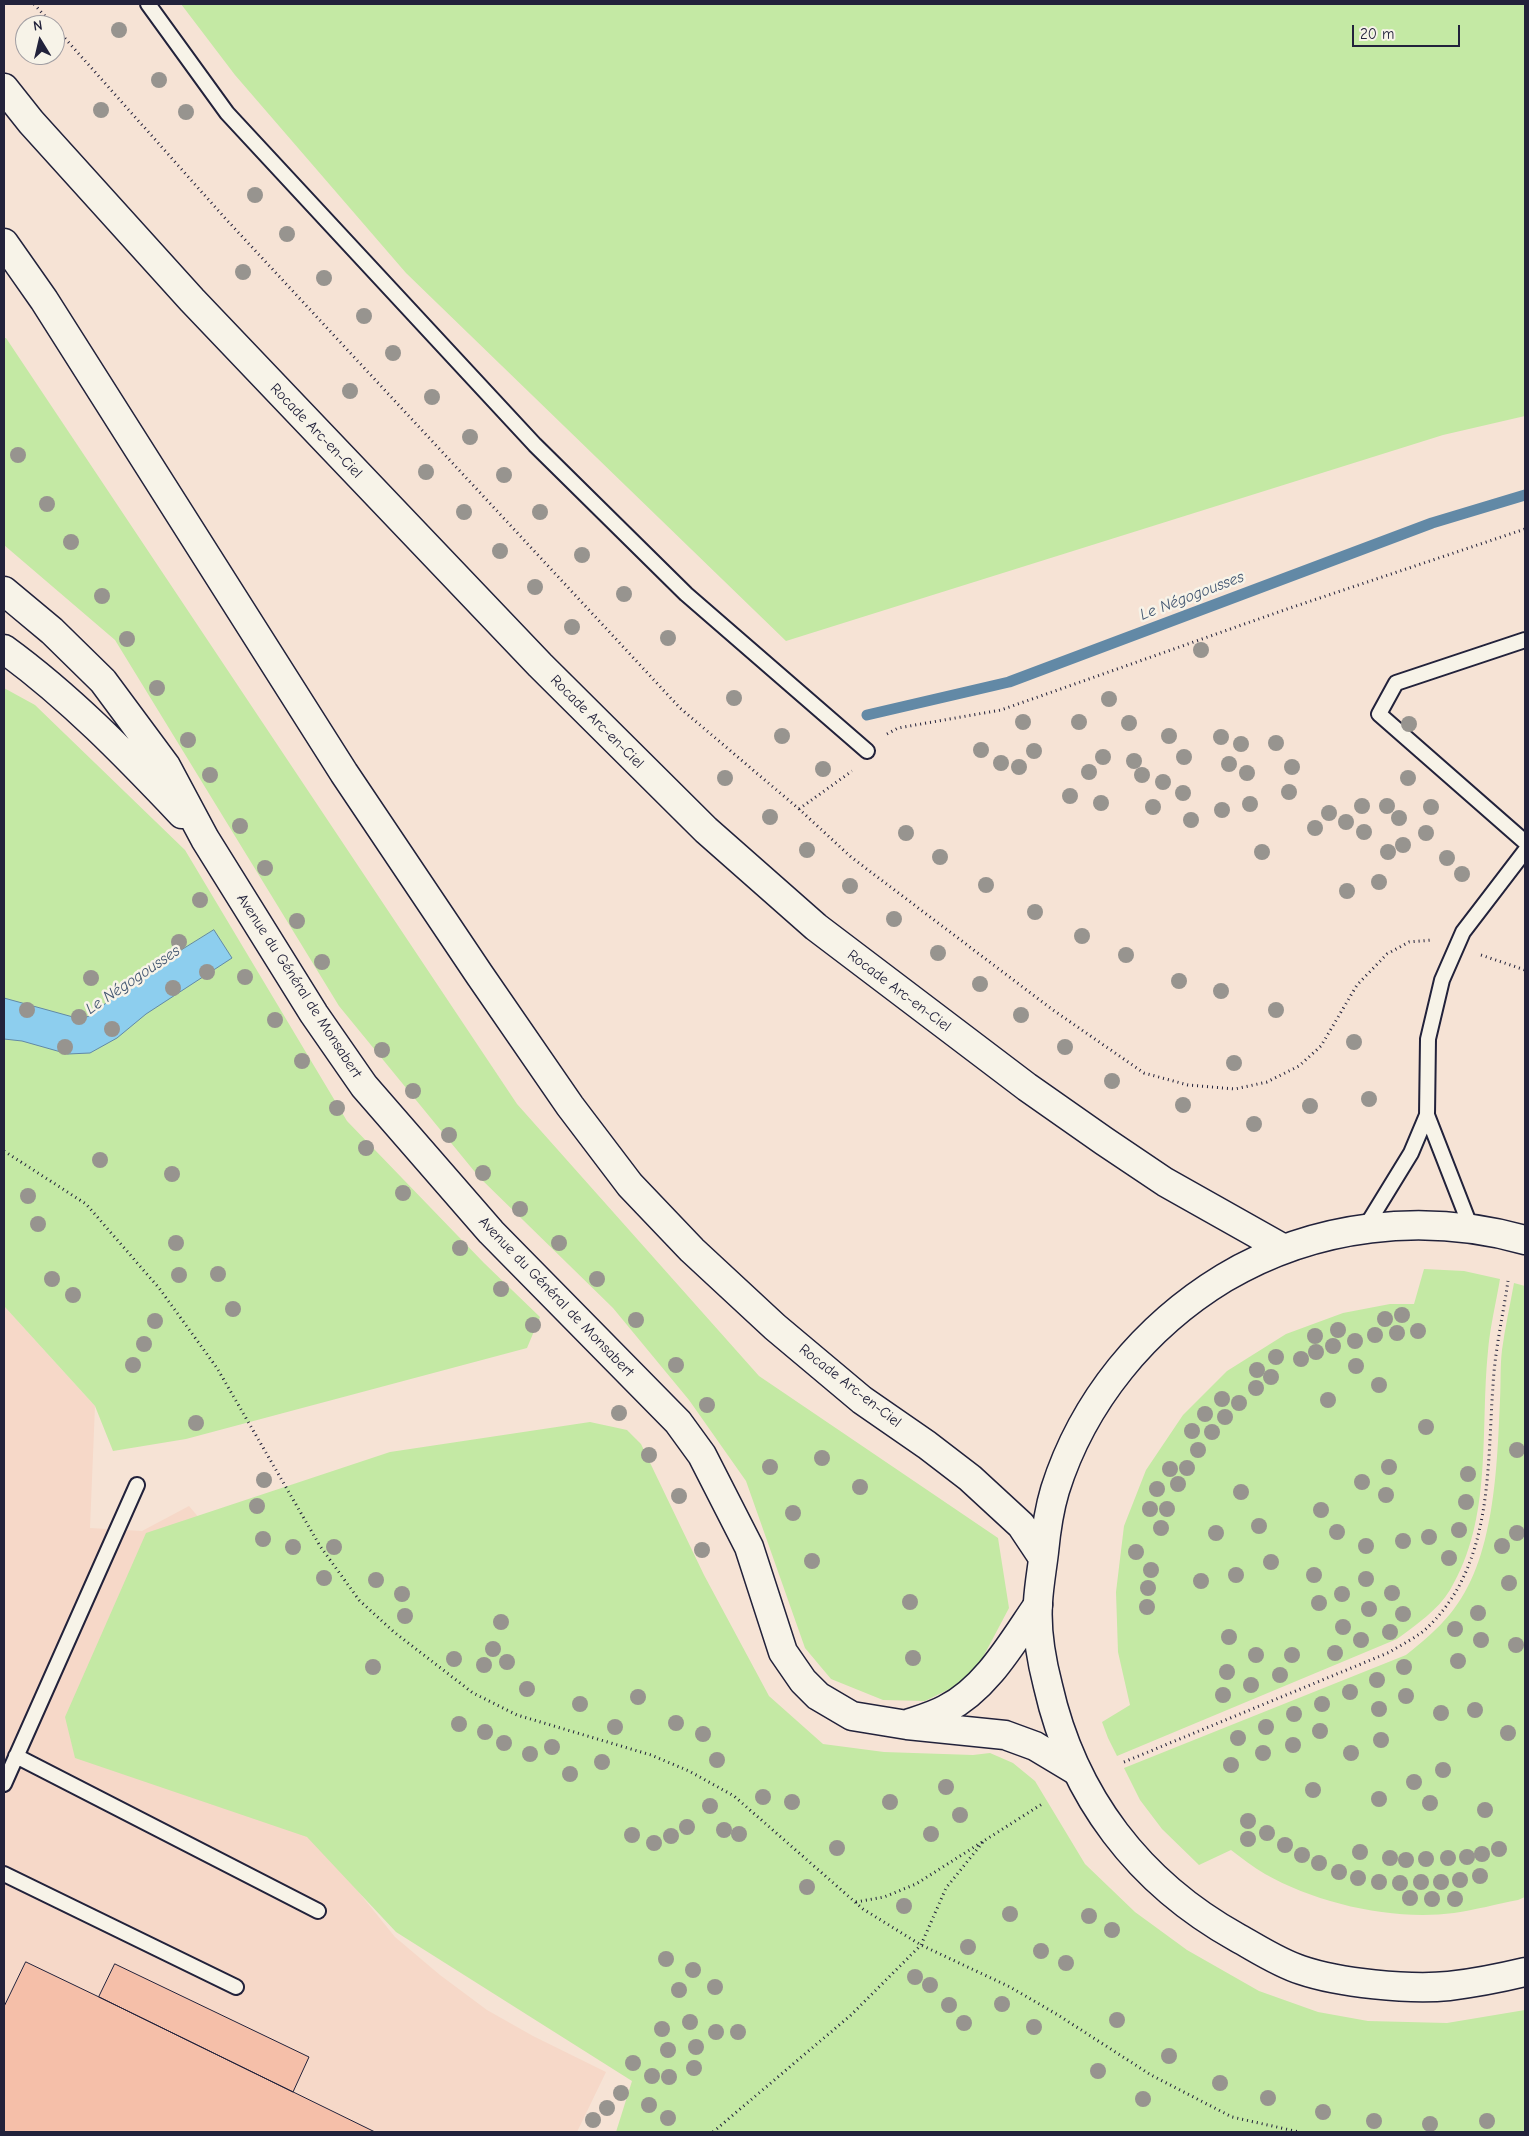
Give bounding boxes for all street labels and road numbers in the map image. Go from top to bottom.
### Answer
street label: Rocade Arc-en-Ciel [266,380,366,482]
street label: Rocade Arc-en-Ciel [546,671,648,773]
street label: Avenue du Général de Monsabert [233,890,365,1082]
street label: Rocade Arc-en-Ciel [844,946,954,1036]
street label: Avenue du Général de Monsabert [474,1213,638,1381]
street label: Rocade Arc-en-Ciel [795,1340,905,1432]

